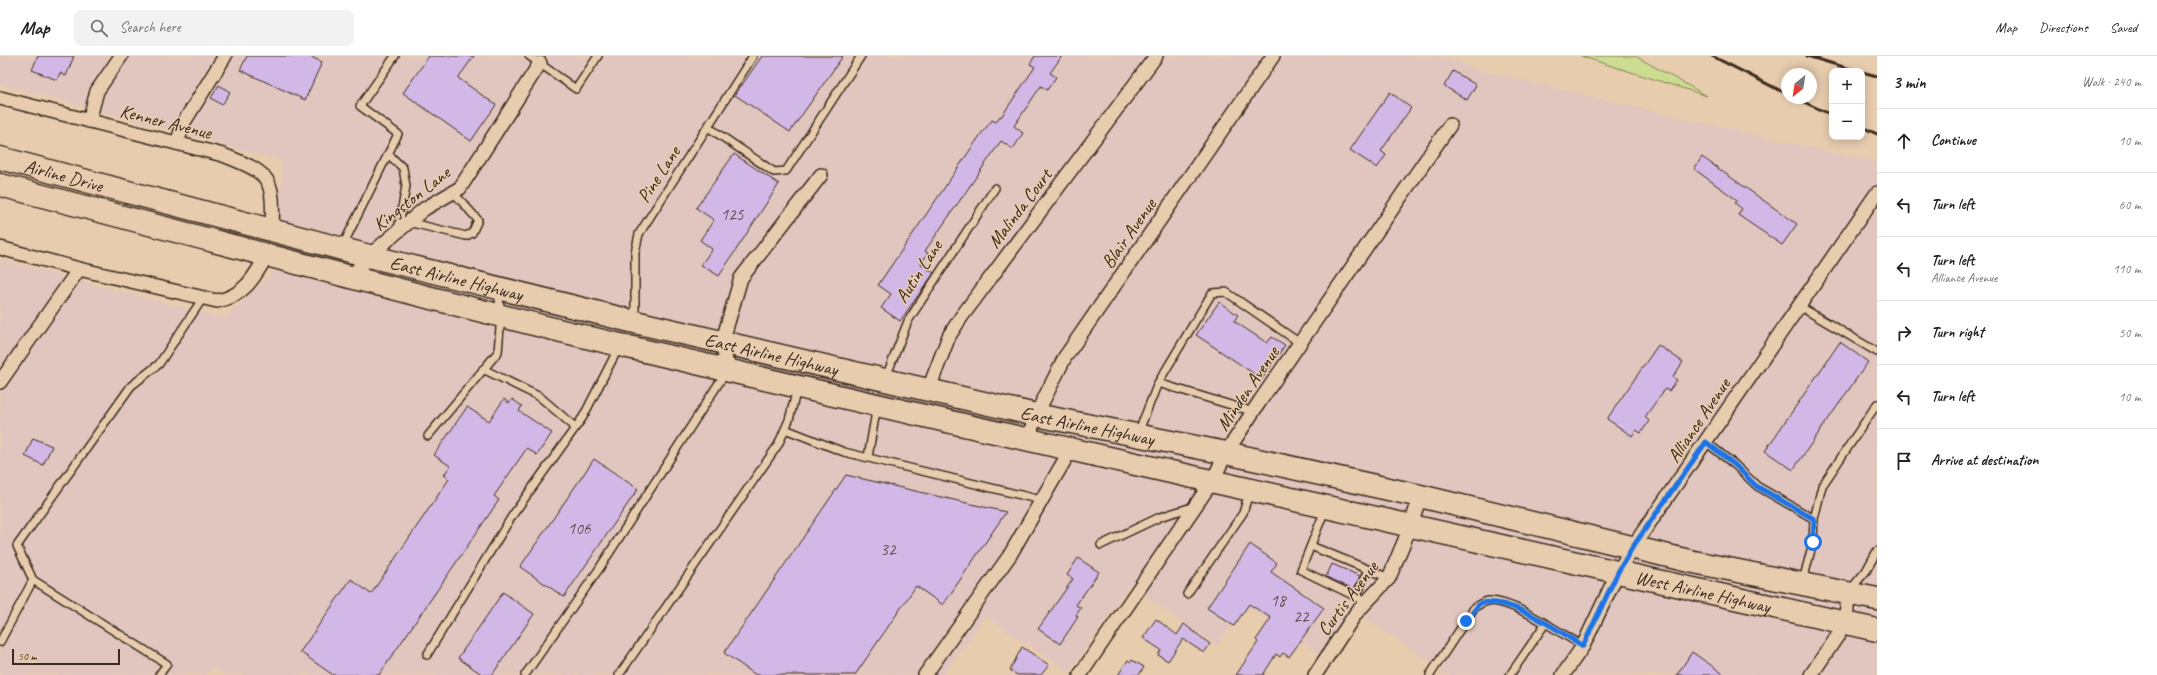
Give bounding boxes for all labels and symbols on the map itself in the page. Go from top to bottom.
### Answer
north arrow [1781,68,1817,104]
street label: Kenner Avenue [118,99,216,145]
street label: Pine Lane [632,140,687,207]
street label: Airline Drive [22,154,107,198]
street label: Kingston Lane [368,160,457,236]
street label: Malinda Court [982,163,1058,253]
street label: Blair Avenue [1096,192,1163,273]
house number: 125 [721,204,745,225]
street label: Autin Lane [890,234,949,307]
street label: East Airline Highway [388,251,527,307]
street label: East Airline Highway [702,328,842,382]
street label: Minden Avenue [1211,340,1286,435]
street label: Alliance Avenue [1662,372,1737,467]
street label: East Airline Highway [1018,401,1158,452]
house number: 106 [568,518,592,539]
route start [1804,533,1822,551]
house number: 32 [880,539,897,560]
street label: Curtis Avenue [1312,555,1385,641]
street label: West Airline Highway [1633,565,1774,619]
house number: 18 [1270,590,1288,611]
house number: 22 [1293,606,1310,627]
route end [1457,612,1475,630]
scale bar [12,647,120,666]

